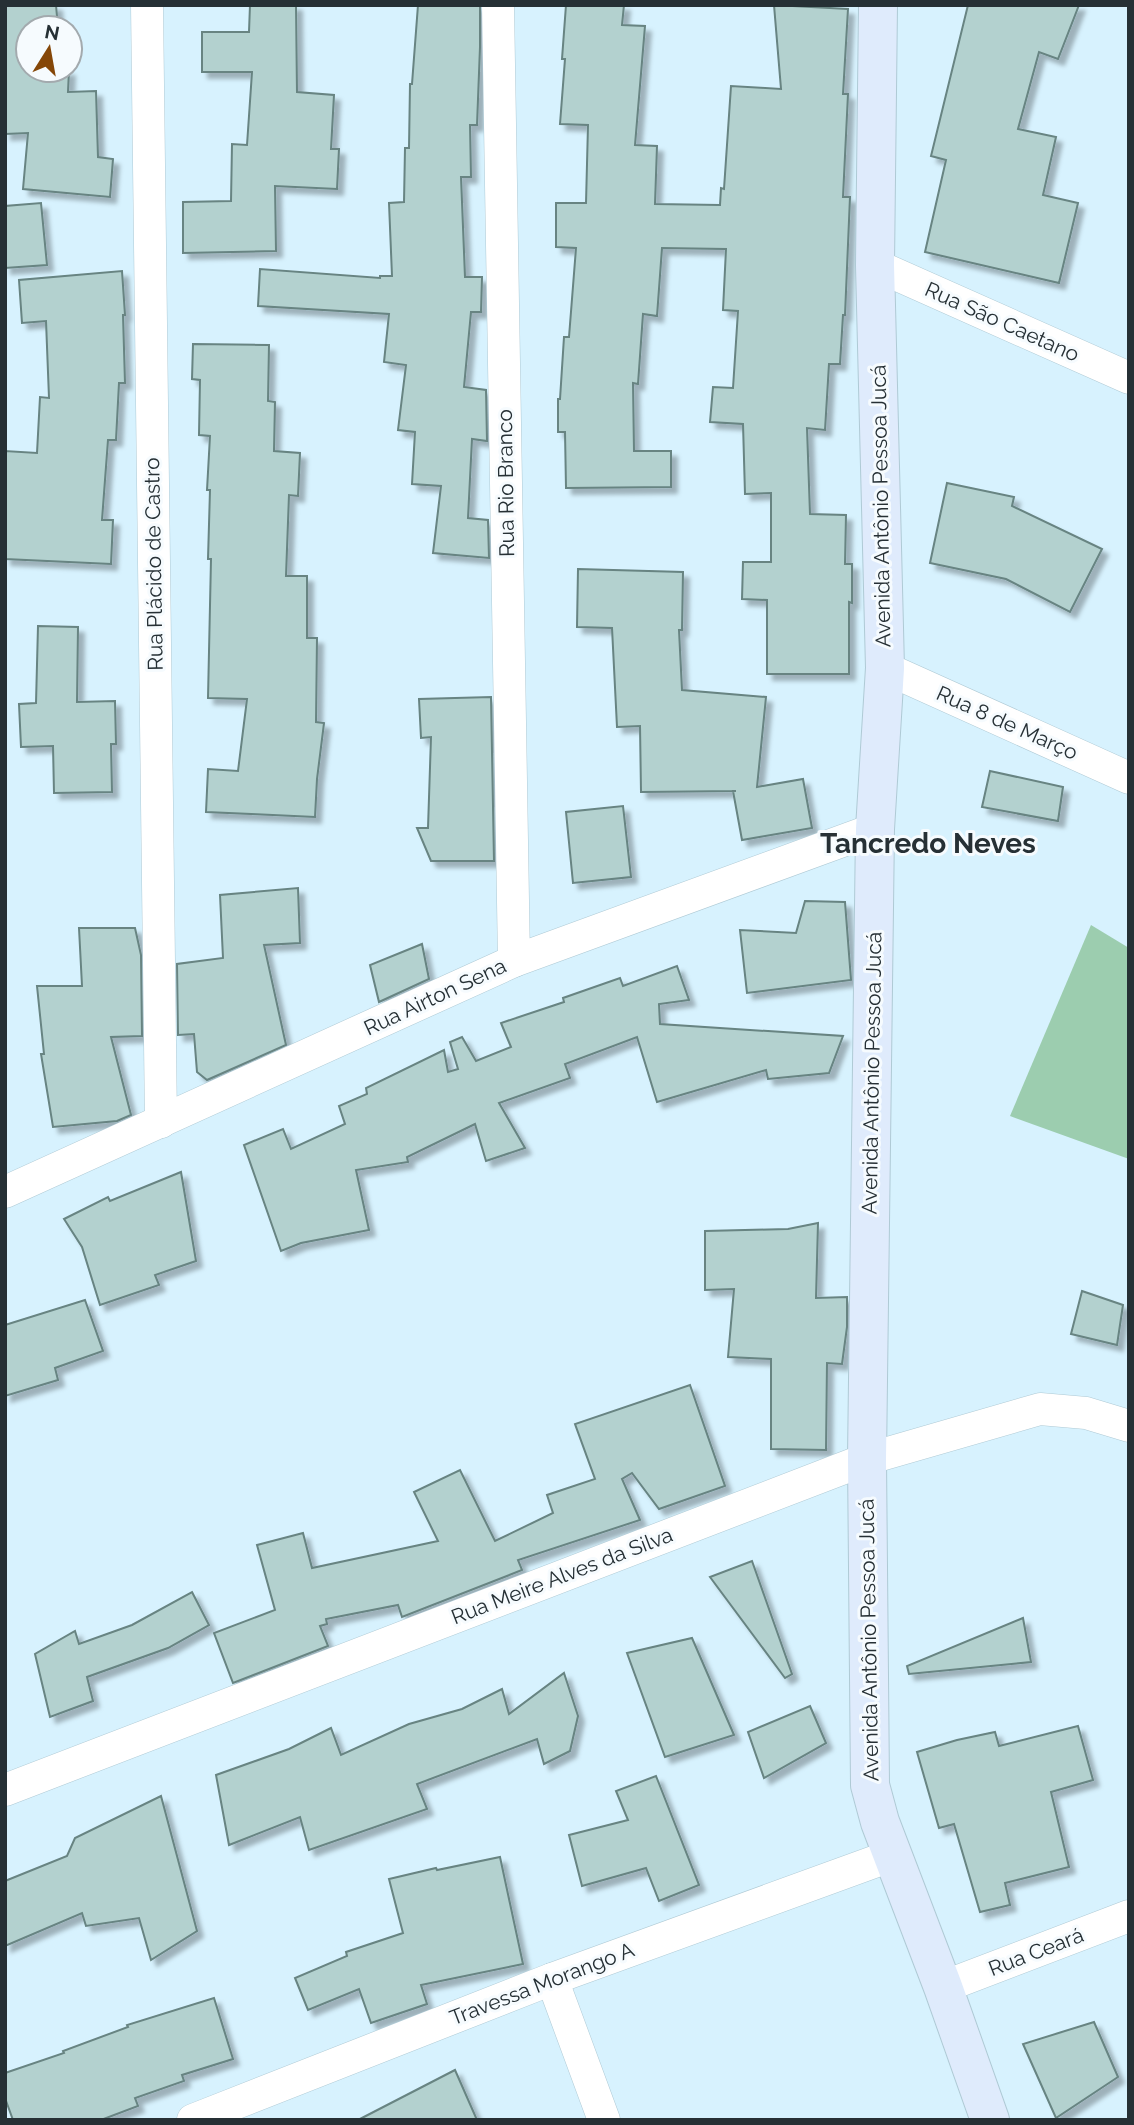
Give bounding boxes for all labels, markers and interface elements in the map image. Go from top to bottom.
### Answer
north arrow [14,14,84,84]
text: N [43,20,61,44]
street label: Rua São Caetano [921,276,1083,367]
street label: Avenida Antônio Pessoa Jucá [866,364,895,648]
street label: Rua Rio Branco [492,409,519,557]
street label: Rua Plácido de Castro [139,457,168,671]
street label: Rua 8 de Março [933,680,1082,765]
district label: Tancredo Neves [820,827,1036,860]
street label: Avenida Antônio Pessoa Jucá [857,931,886,1215]
street label: Rua Airton Sena [360,953,510,1040]
street label: Avenida Antônio Pessoa Jucá [854,1498,883,1782]
street label: Rua Meire Alves da Silva [448,1522,676,1629]
street label: Rua Ceará [985,1922,1087,1981]
street label: Travessa Morango A [446,1937,638,2030]

